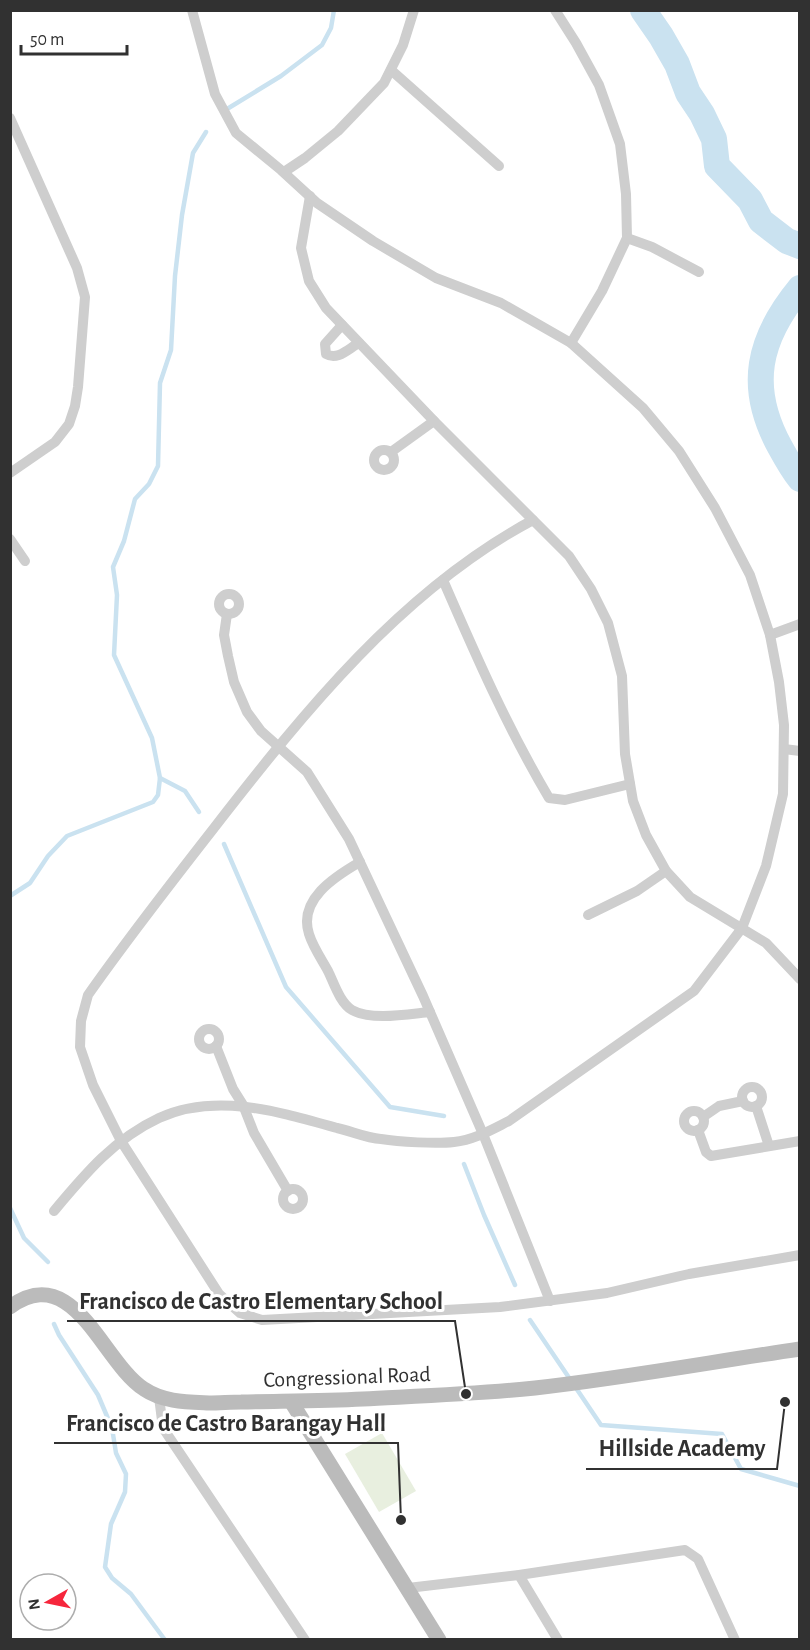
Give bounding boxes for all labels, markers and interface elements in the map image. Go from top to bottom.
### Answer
scale bar [21,18,128,56]
text: 50 m [30,31,64,49]
callout: Francisco de Castro Elementary School [67,1279,455,1321]
text: Francisco de Castro Elementary School [79,1290,443,1314]
street label: Congressional Road [263,1363,431,1391]
callout: Francisco de Castro Barangay Hall [54,1401,398,1443]
text: Francisco de Castro Barangay Hall [66,1412,386,1436]
callout: Hillside Academy [586,1427,777,1469]
text: Hillside Academy [599,1437,766,1461]
north arrow [18,1572,78,1632]
text: N [25,1597,43,1611]

